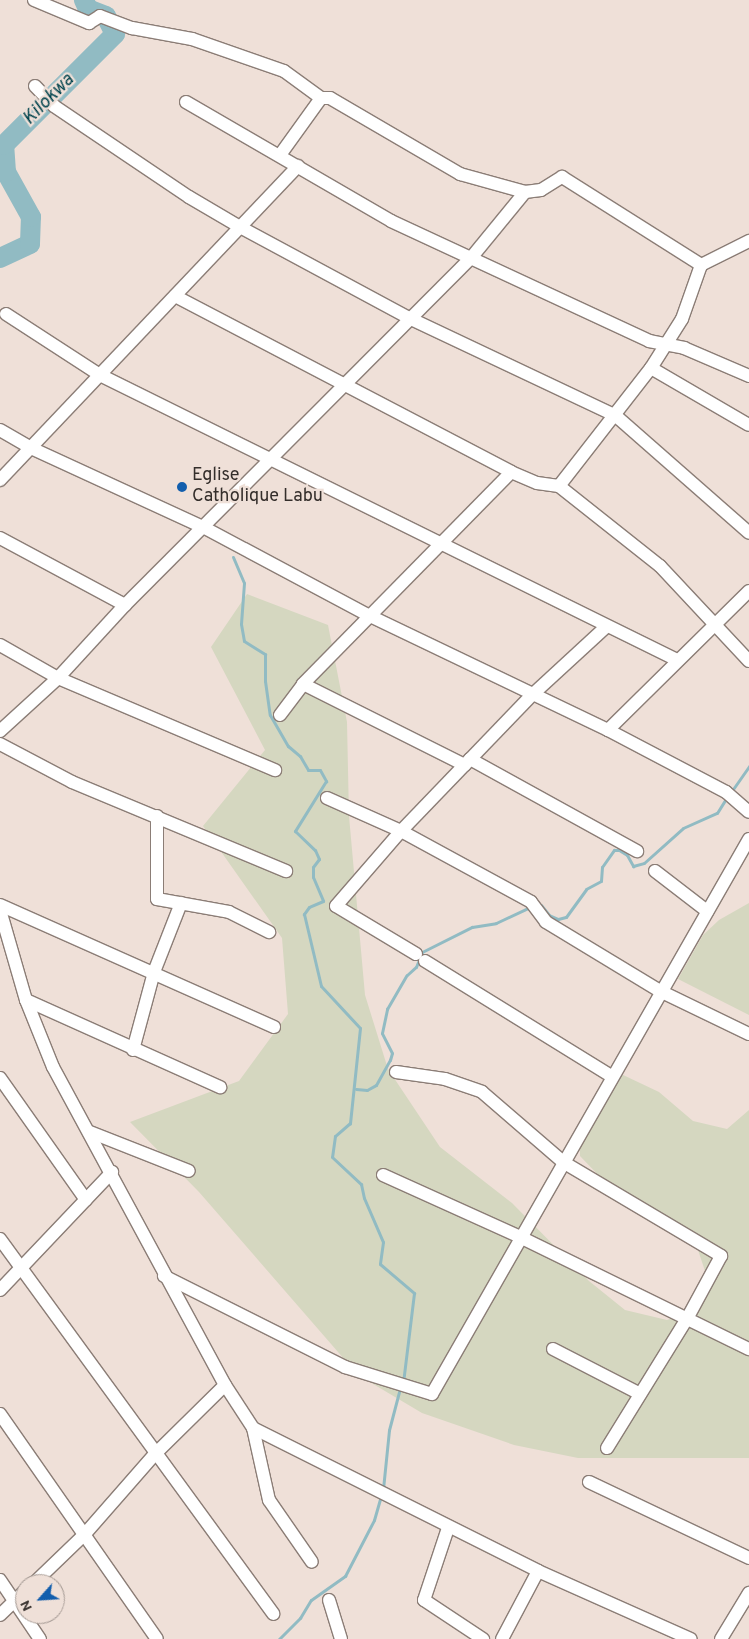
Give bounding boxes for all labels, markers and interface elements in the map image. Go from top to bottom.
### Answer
water label: Kilokwa [18,69,80,131]
place label: Eglise Catholique Labu [192,466,323,508]
marker: Eglise Catholique Labu [176,481,188,493]
north arrow [15,1574,65,1624]
text: N [17,1597,37,1614]

